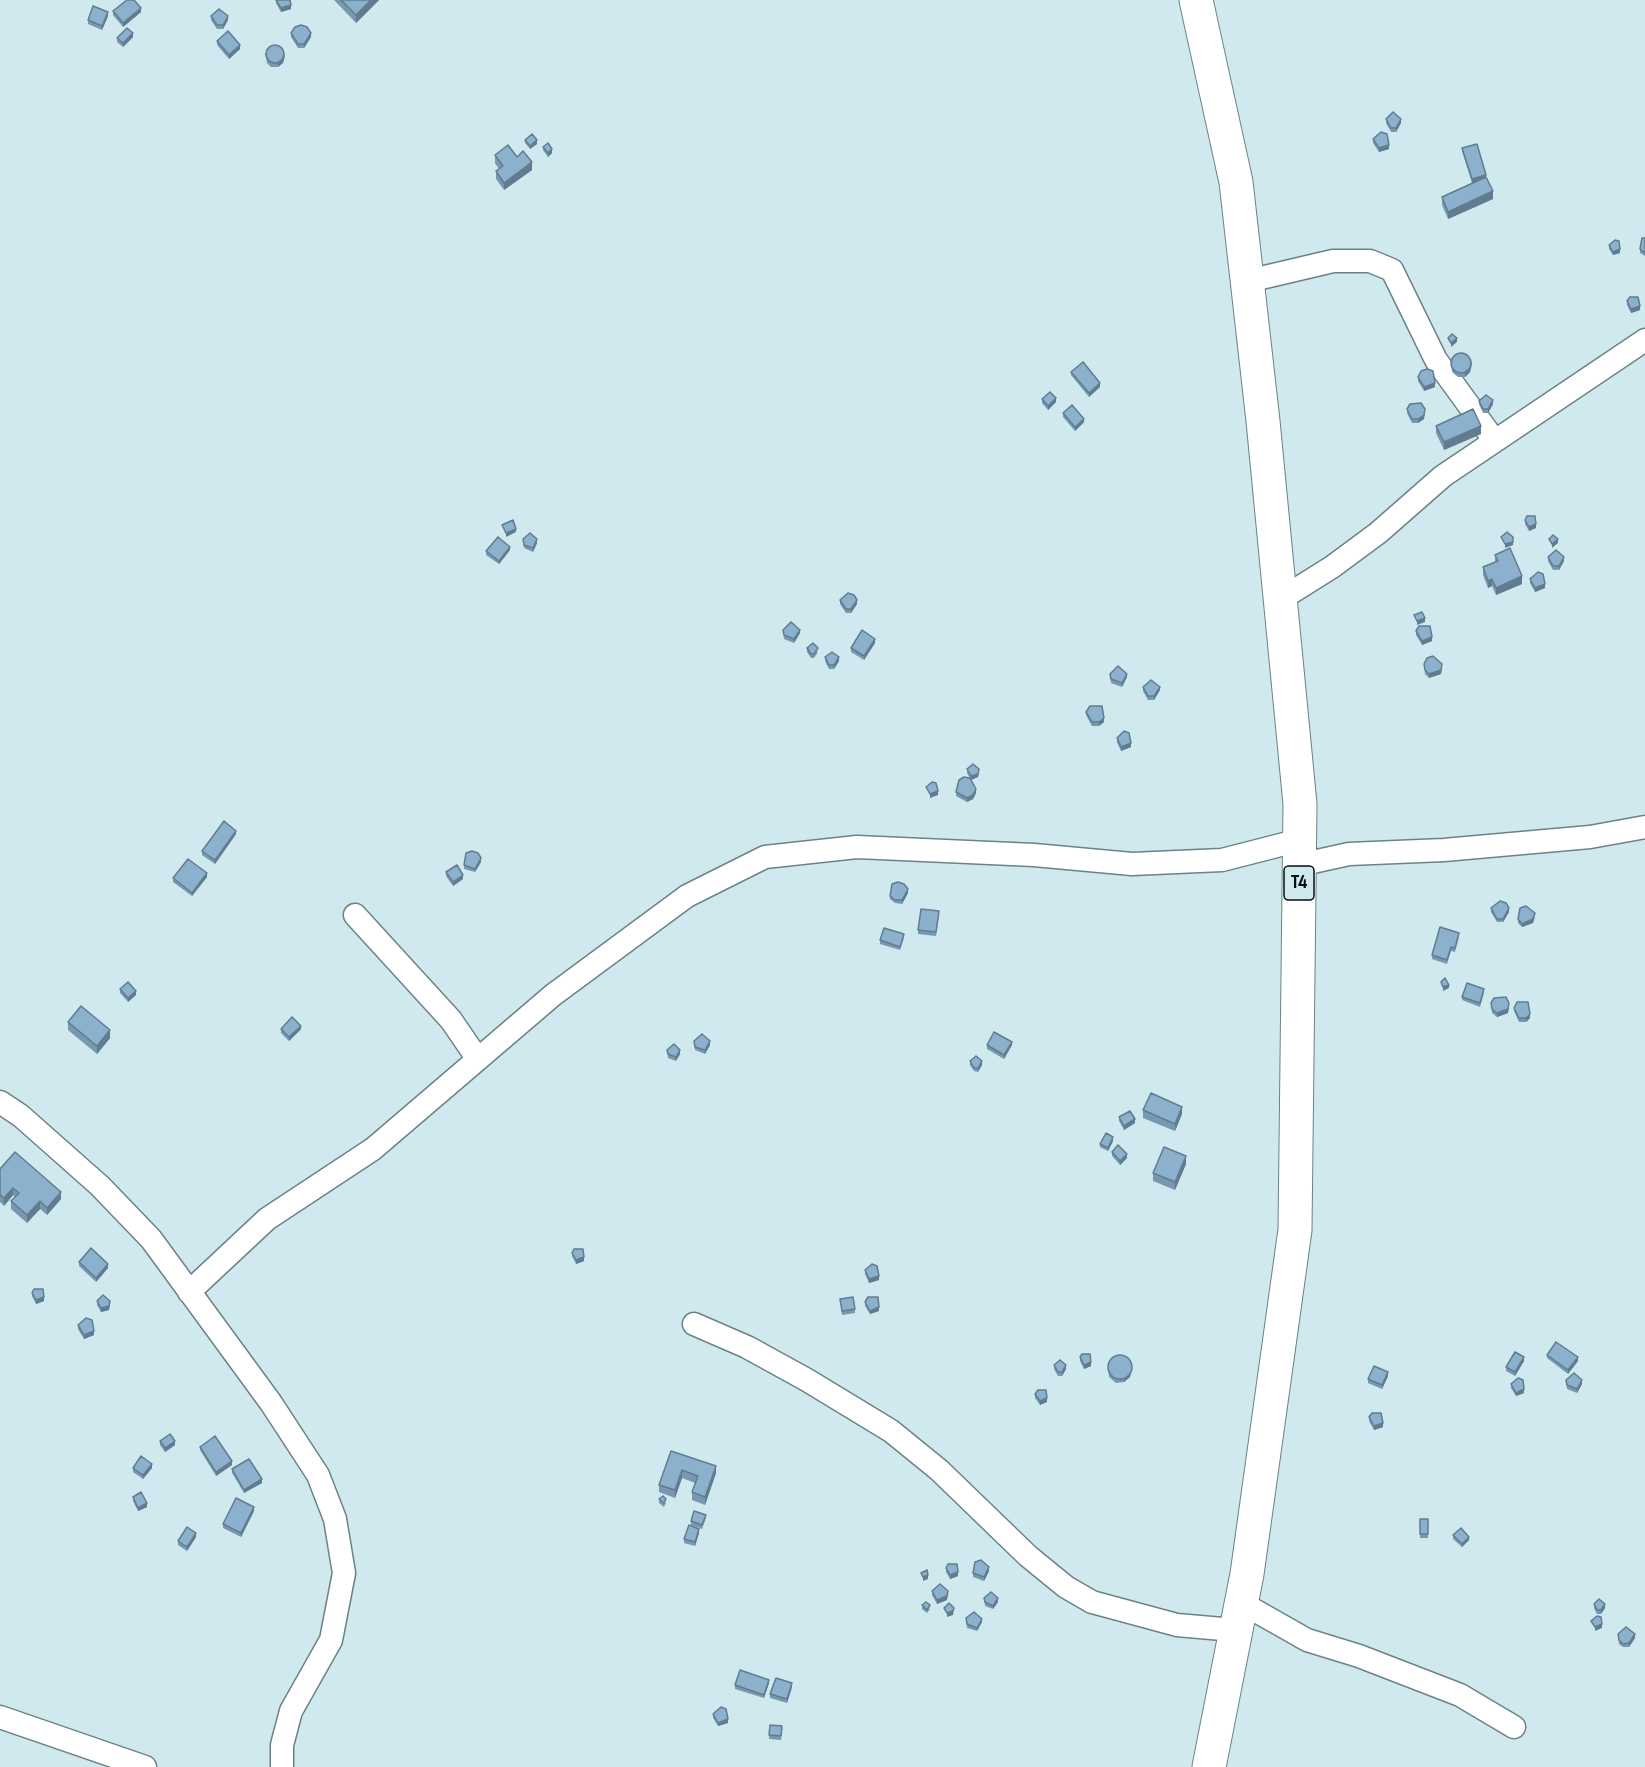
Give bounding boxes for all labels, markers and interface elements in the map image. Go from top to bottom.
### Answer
road number: T4 [1284,866,1314,900]

